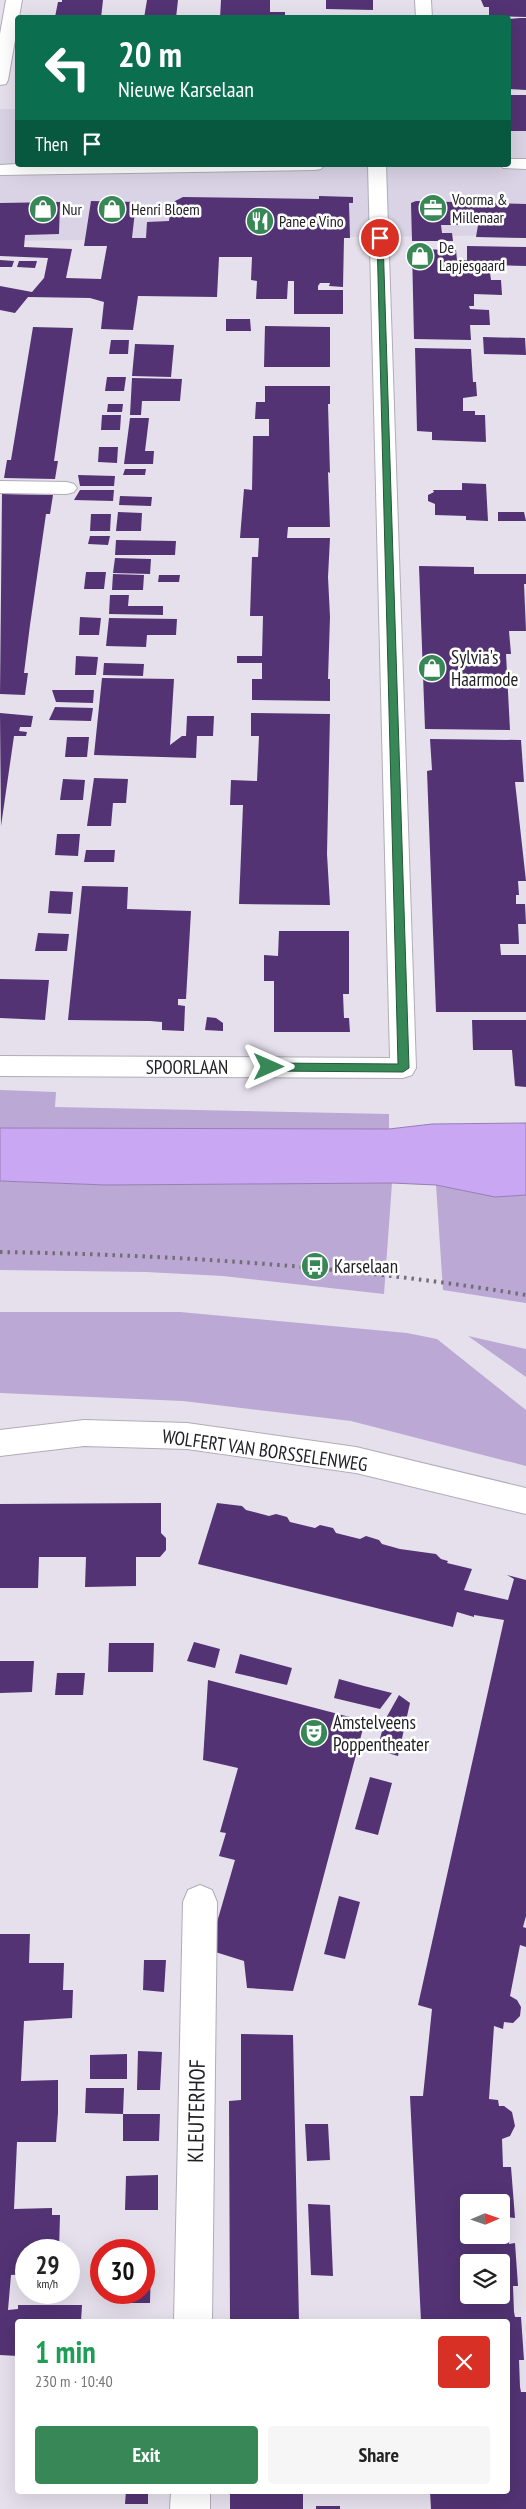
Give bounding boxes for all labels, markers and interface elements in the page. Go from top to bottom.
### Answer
text: 20 m [118,31,182,77]
icon: left [35,35,100,100]
text: Nieuwe Karselaan [118,75,254,103]
icon: arrive [78,130,106,158]
text: Then [35,132,68,156]
place label: Voorma & Millenaar [451,189,508,227]
office icon: Voorma & Millenaar [418,193,448,223]
shop icon: Nur [28,194,58,224]
shop icon: Henri Bloem [97,194,127,224]
place label: Nur [62,199,83,219]
place label: Henri Bloem [131,199,200,219]
restaurant icon: Pane e Vino [245,206,275,236]
place label: Pane e Vino [279,211,344,231]
pin [359,217,401,259]
icon: arrive [366,224,394,252]
place label: De Lapjesgaard [439,237,505,275]
shop icon: De Lapjesgaard [405,241,435,271]
place label: Sylvia's Haarmode [451,645,518,691]
shop icon: Sylvia's Haarmode [417,653,447,683]
position arrow [242,1040,294,1092]
street label: SPOORLAAN [146,1055,228,1079]
bus stop icon: Karselaan [300,1251,330,1281]
place label: Karselaan [334,1254,398,1278]
street label: WOLFERT VAN BORSSELENWEG [161,1424,369,1476]
place label: Amstelveens Poppentheater [333,1710,430,1756]
theatre icon: Amstelveens Poppentheater [299,1718,329,1748]
street label: KLEUTERHOF [181,2059,211,2163]
north arrow [460,2194,510,2244]
map controls [460,2194,510,2304]
speed limit sign: 30 [90,2239,155,2304]
text: 29 [36,2249,59,2281]
button: layers [460,2254,510,2304]
text: km/h [37,2276,58,2291]
text: 1 min [35,2332,96,2371]
button: close [438,2336,490,2388]
text: 230 m · 10:40 [35,2371,113,2391]
button: Exit [35,2426,258,2484]
button: Share [268,2426,490,2484]

